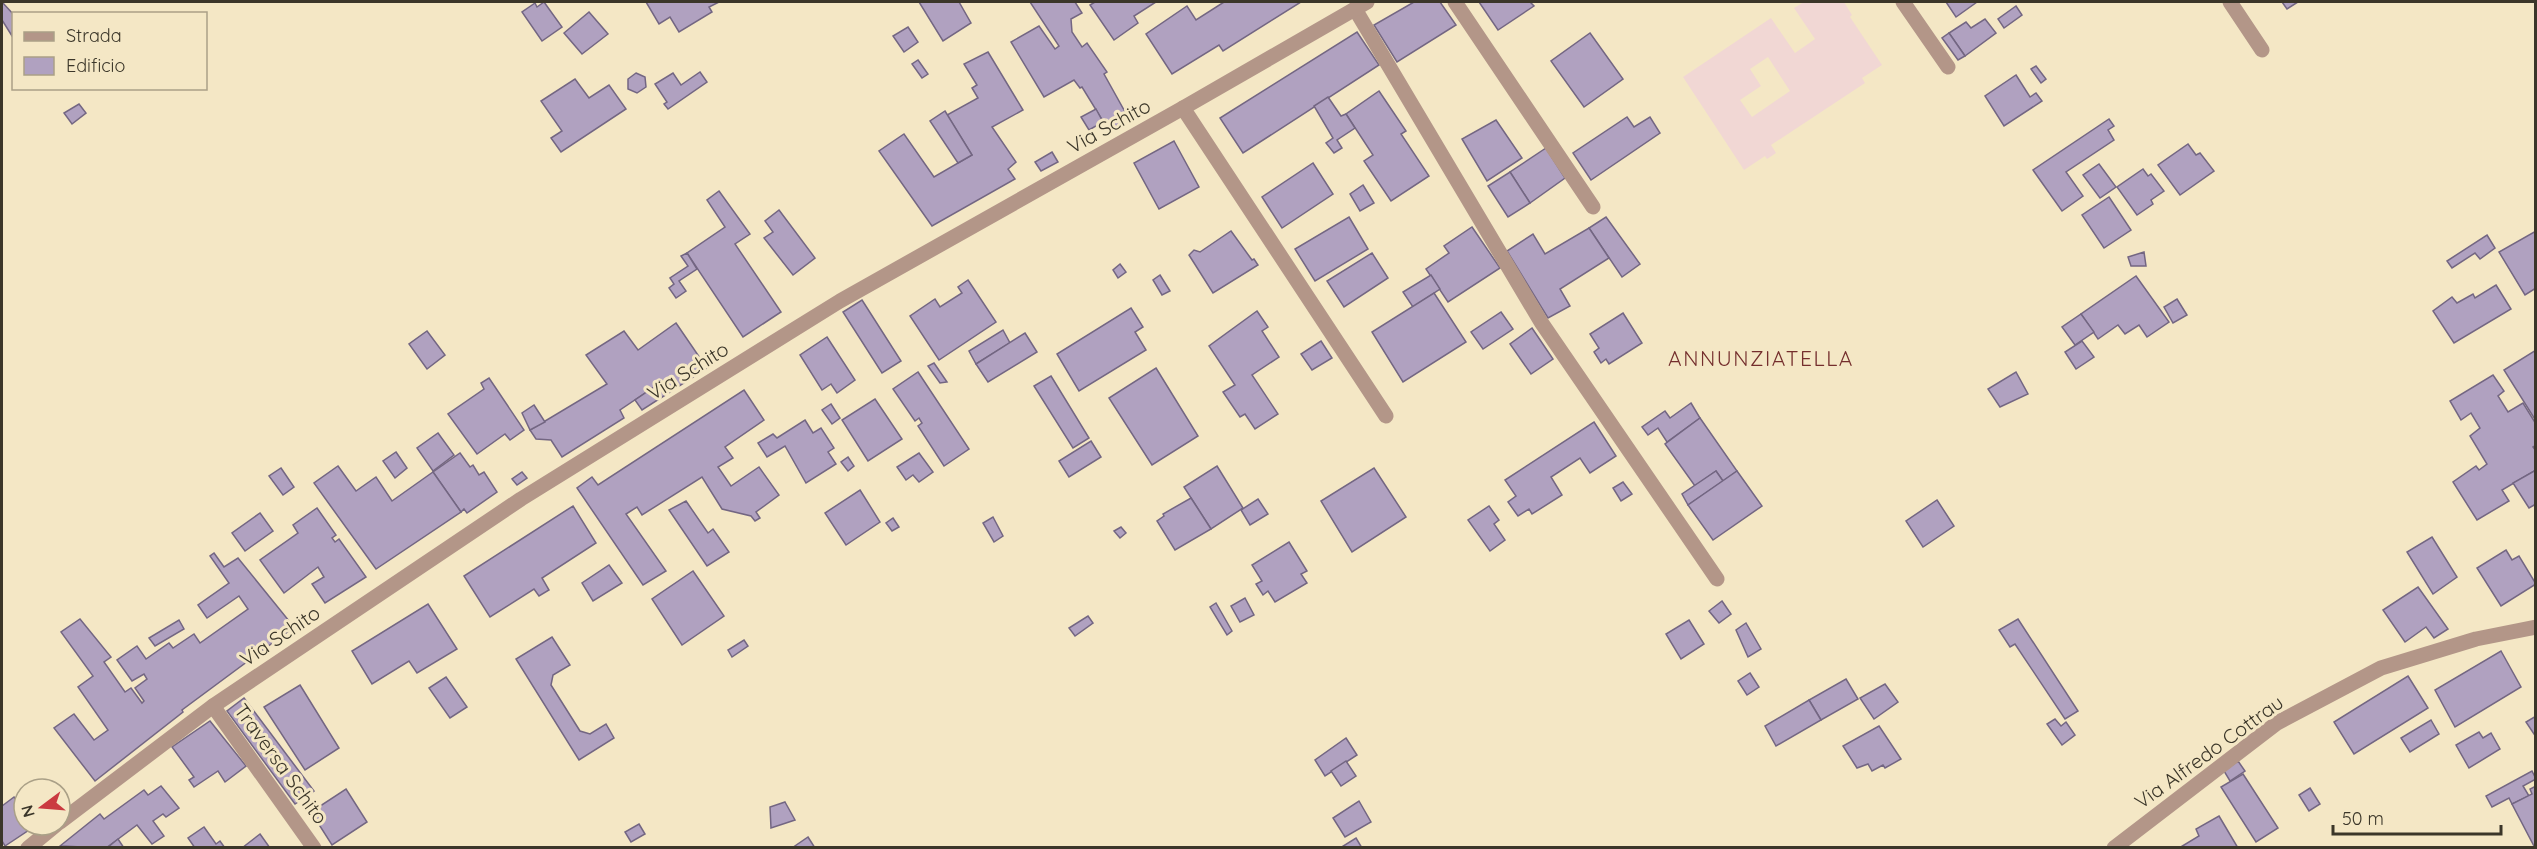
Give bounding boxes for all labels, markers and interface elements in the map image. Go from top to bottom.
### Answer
legend [12,12,207,90]
text: Strada [66,24,122,47]
text: Edificio [66,54,125,77]
street label: Via Schito [1063,93,1155,159]
street label: Via Schito [642,336,733,405]
district label: ANNUNZIATELLA [1668,345,1854,371]
street label: Via Schito [235,600,325,671]
street label: Via Alfredo Cottrau [2130,689,2288,814]
street label: Traversa Schito [229,699,333,829]
north arrow [12,777,72,837]
scale bar [2333,798,2501,836]
text: N [16,803,39,820]
text: 50 m [2342,807,2384,830]

